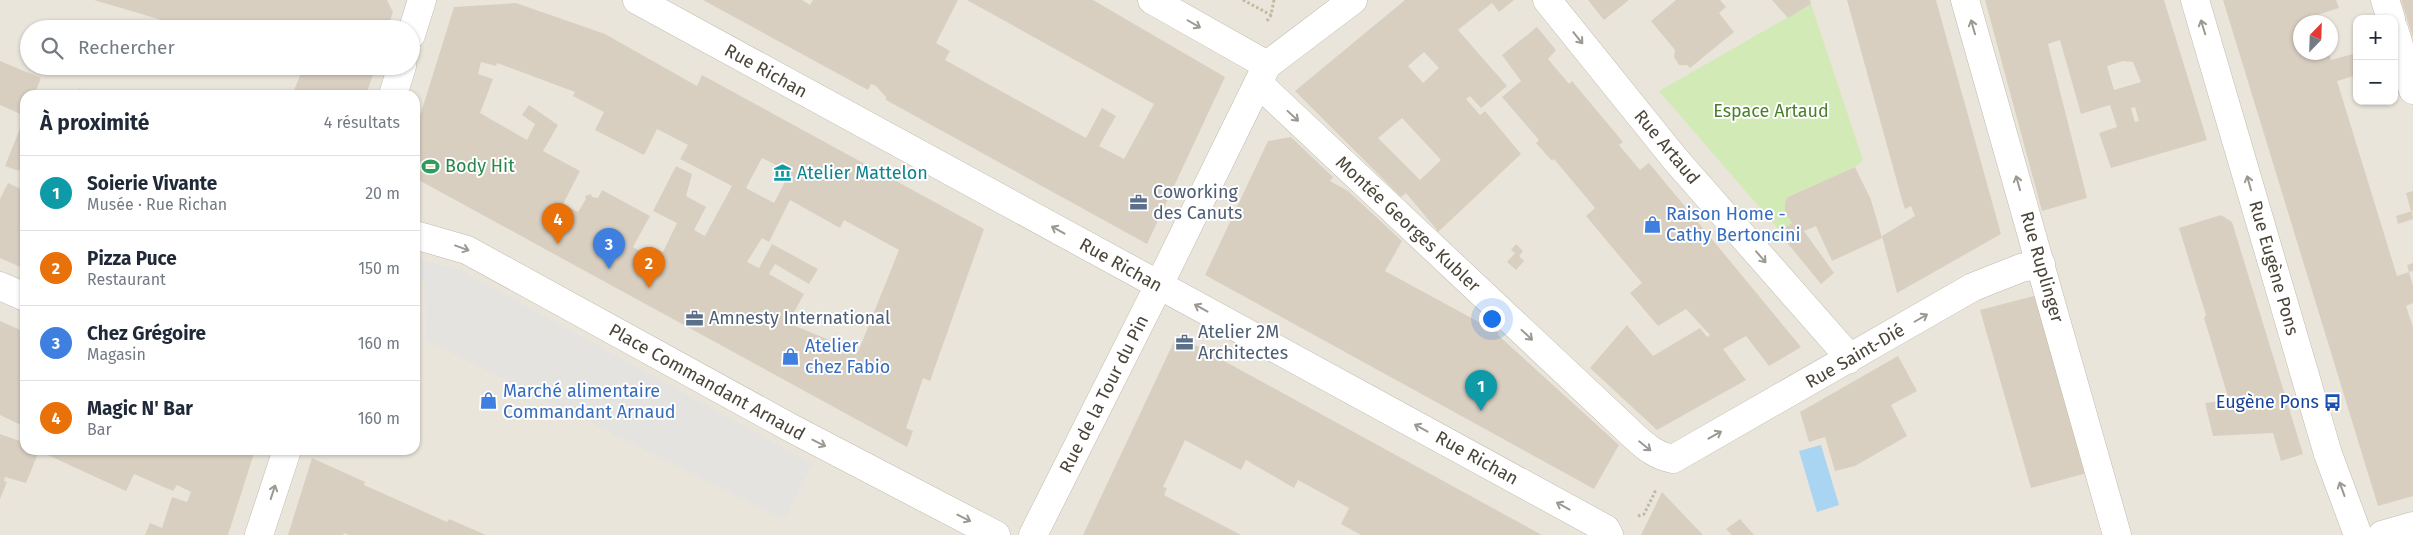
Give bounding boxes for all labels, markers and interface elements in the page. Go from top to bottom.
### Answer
north arrow [2293,15,2338,60]
map controls [2353,15,2398,105]
button: + [2353,15,2398,60]
one-way arrow [1187,19,1202,29]
search box [20,20,420,75]
one-way arrow [1967,20,1977,36]
one-way arrow [2197,20,2207,36]
one-way arrow [1572,31,1583,44]
icon: search [38,34,66,62]
text: Rechercher [78,36,175,59]
street label: Rue Richan [721,39,811,103]
button: − [2353,60,2398,105]
park label: Espace Artaud [1713,100,1829,122]
street label: Rue Artaud [1629,105,1705,189]
text: À proximité [40,110,149,136]
one-way arrow [1287,110,1300,122]
text: 4 résultats [324,113,400,132]
street label: Montée Georges Kubler [1331,151,1485,297]
place label: Body Hit [445,155,515,177]
sports icon: Body Hit [421,156,441,176]
place label: Atelier Mattelon [797,162,928,184]
museum icon: Atelier Mattelon [773,163,793,183]
text: Soierie Vivante [87,172,217,195]
one-way arrow [2244,175,2254,191]
one-way arrow [2012,176,2022,192]
place label: Coworking des Canuts [1153,181,1242,224]
text: 1 [52,184,60,203]
text: 20 m [365,184,400,203]
office icon: Coworking des Canuts [1129,192,1149,212]
text: Musée · Rue Richan [87,195,227,214]
street label: Rue Eugène Pons [2244,198,2304,338]
pin: 4 [542,203,574,244]
place label: Raison Home - Cathy Bertoncini [1666,203,1801,246]
street label: Rue Ruplinger [2016,209,2068,325]
shop icon: Raison Home - Cathy Bertoncini [1642,214,1662,234]
one-way arrow [1052,225,1066,235]
pin: 3 [593,228,625,269]
street label: Rue Richan [1076,233,1166,297]
one-way arrow [453,244,469,253]
text: Pizza Puce [87,247,177,270]
pin: 2 [633,247,665,288]
one-way arrow [1755,250,1766,263]
text: 2 [52,259,60,278]
text: 150 m [358,259,400,278]
text: Restaurant [87,270,166,289]
one-way arrow [1194,303,1209,312]
your location [1479,306,1505,332]
place label: Amnesty International [709,307,890,329]
office icon: Amnesty International [685,308,705,328]
street label: Rue de la Tour du Pin [1055,311,1153,477]
one-way arrow [1913,312,1927,322]
street label: Place Commandant Arnaud [605,319,809,445]
street label: Rue Saint-Dié [1802,319,1908,393]
place label: Atelier 2M Architectes [1198,321,1288,364]
text: Chez Grégoire [87,322,206,345]
one-way arrow [1520,329,1533,341]
office icon: Atelier 2M Architectes [1174,332,1194,352]
text: 3 [52,334,60,353]
text: 160 m [358,334,400,353]
place label: Atelier chez Fabio [805,335,890,378]
text: Magasin [87,345,146,364]
shop icon: Atelier chez Fabio [781,346,801,366]
pin: 1 [1465,370,1497,411]
place label: Marché alimentaire Commandant Arnaud [503,380,676,423]
shop icon: Marché alimentaire Commandant Arnaud [479,391,499,411]
place label: Eugène Pons [2216,391,2319,413]
bus stop icon: Eugène Pons [2323,392,2343,412]
text: Magic N' Bar [87,397,193,420]
text: 4 [51,409,61,428]
text: 160 m [358,409,400,428]
text: Bar [87,420,112,439]
one-way arrow [1413,423,1428,433]
street label: Rue Richan [1432,426,1522,490]
one-way arrow [1708,430,1723,440]
one-way arrow [812,438,827,448]
one-way arrow [1639,440,1652,451]
one-way arrow [2337,482,2346,497]
one-way arrow [269,485,278,501]
one-way arrow [1557,500,1571,510]
one-way arrow [956,513,971,523]

